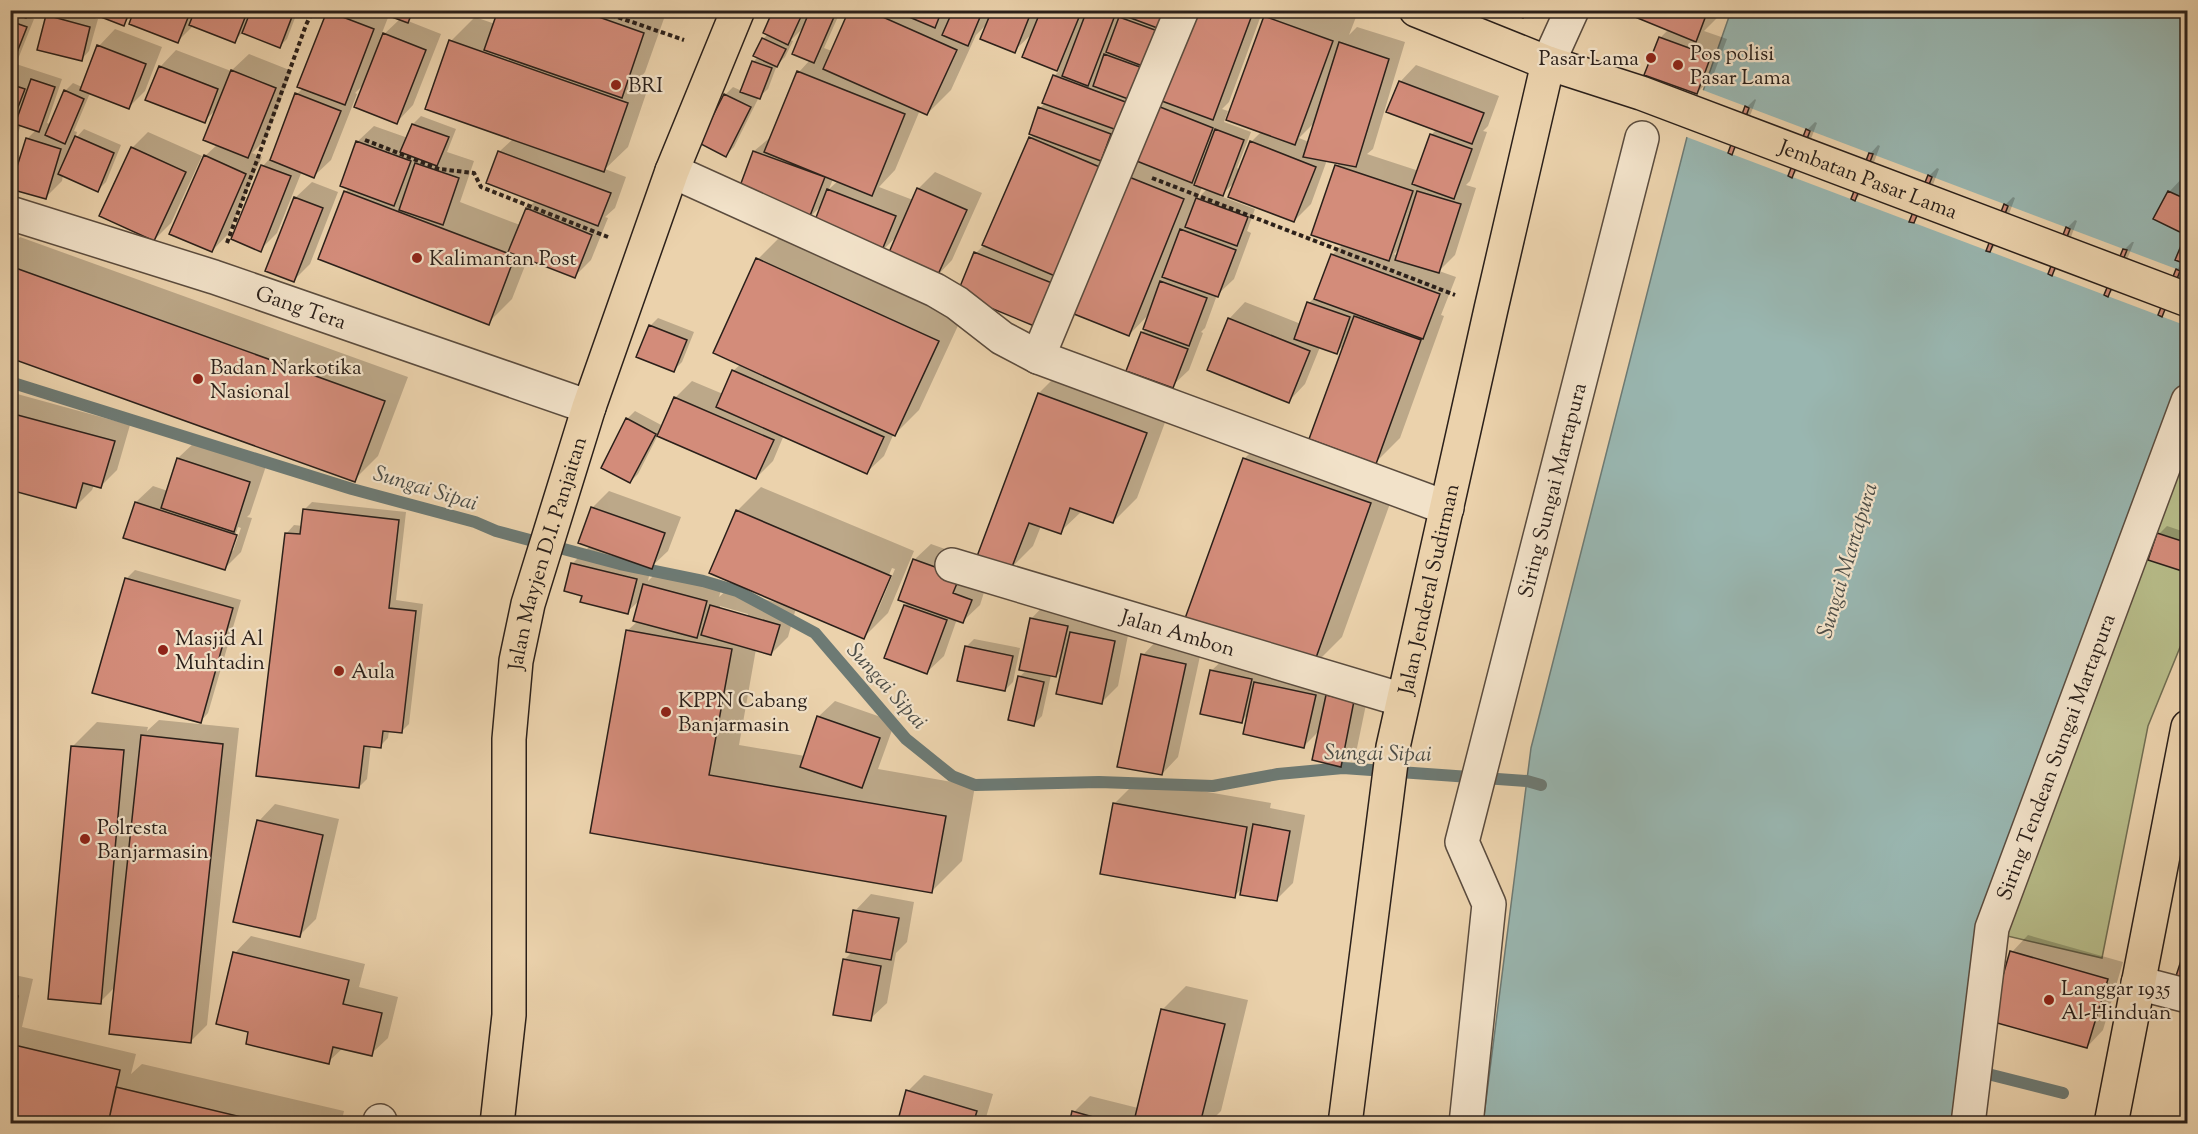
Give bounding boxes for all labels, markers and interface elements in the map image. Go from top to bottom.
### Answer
place label: Pos polisi Pasar Lama [1690,40,1791,94]
place label: Pasar Lama [1538,45,1639,75]
marker: Pasar Lama [1644,51,1658,65]
marker: Pos polisi Pasar Lama [1671,58,1685,72]
place label: BRI [628,72,663,102]
marker: BRI [609,78,623,92]
street label: Jembatan Pasar Lama [1773,133,1961,228]
place label: Kalimantan Post [429,245,577,275]
marker: Kalimantan Post [410,251,424,265]
street label: Gang Tera [251,280,350,339]
place label: Badan Narkotika Nasional [210,354,362,408]
marker: Badan Narkotika Nasional [191,372,205,386]
street label: Siring Sungai Martapura [1512,380,1596,601]
street label: Jalan Mayjen D.I. Panjaitan [502,433,596,672]
water label: Sungai Sipai [369,459,481,521]
water label: Sungai Martapura [1810,479,1888,642]
street label: Jalan Jenderal Sudirman [1392,481,1468,699]
street label: Jalan Ambon [1116,603,1238,666]
street label: Siring Tendean Sungai Martapura [1990,610,2125,905]
place label: Masjid Al Muhtadin [175,625,265,679]
water label: Sungai Sipai [838,636,934,738]
marker: Masjid Al Muhtadin [156,643,170,657]
place label: Aula [351,658,395,688]
marker: Aula [332,664,346,678]
place label: KPPN Cabang Banjarmasin [678,687,808,741]
marker: KPPN Cabang Banjarmasin [659,705,673,719]
water label: Sungai Sipai [1324,738,1432,772]
place label: Polresta Banjarmasin [97,814,209,868]
marker: Polresta Banjarmasin [78,832,92,846]
place label: Langgar 1935 Al-Hinduan [2061,975,2171,1029]
marker: Langgar 1935 Al-Hinduan [2042,993,2056,1007]

